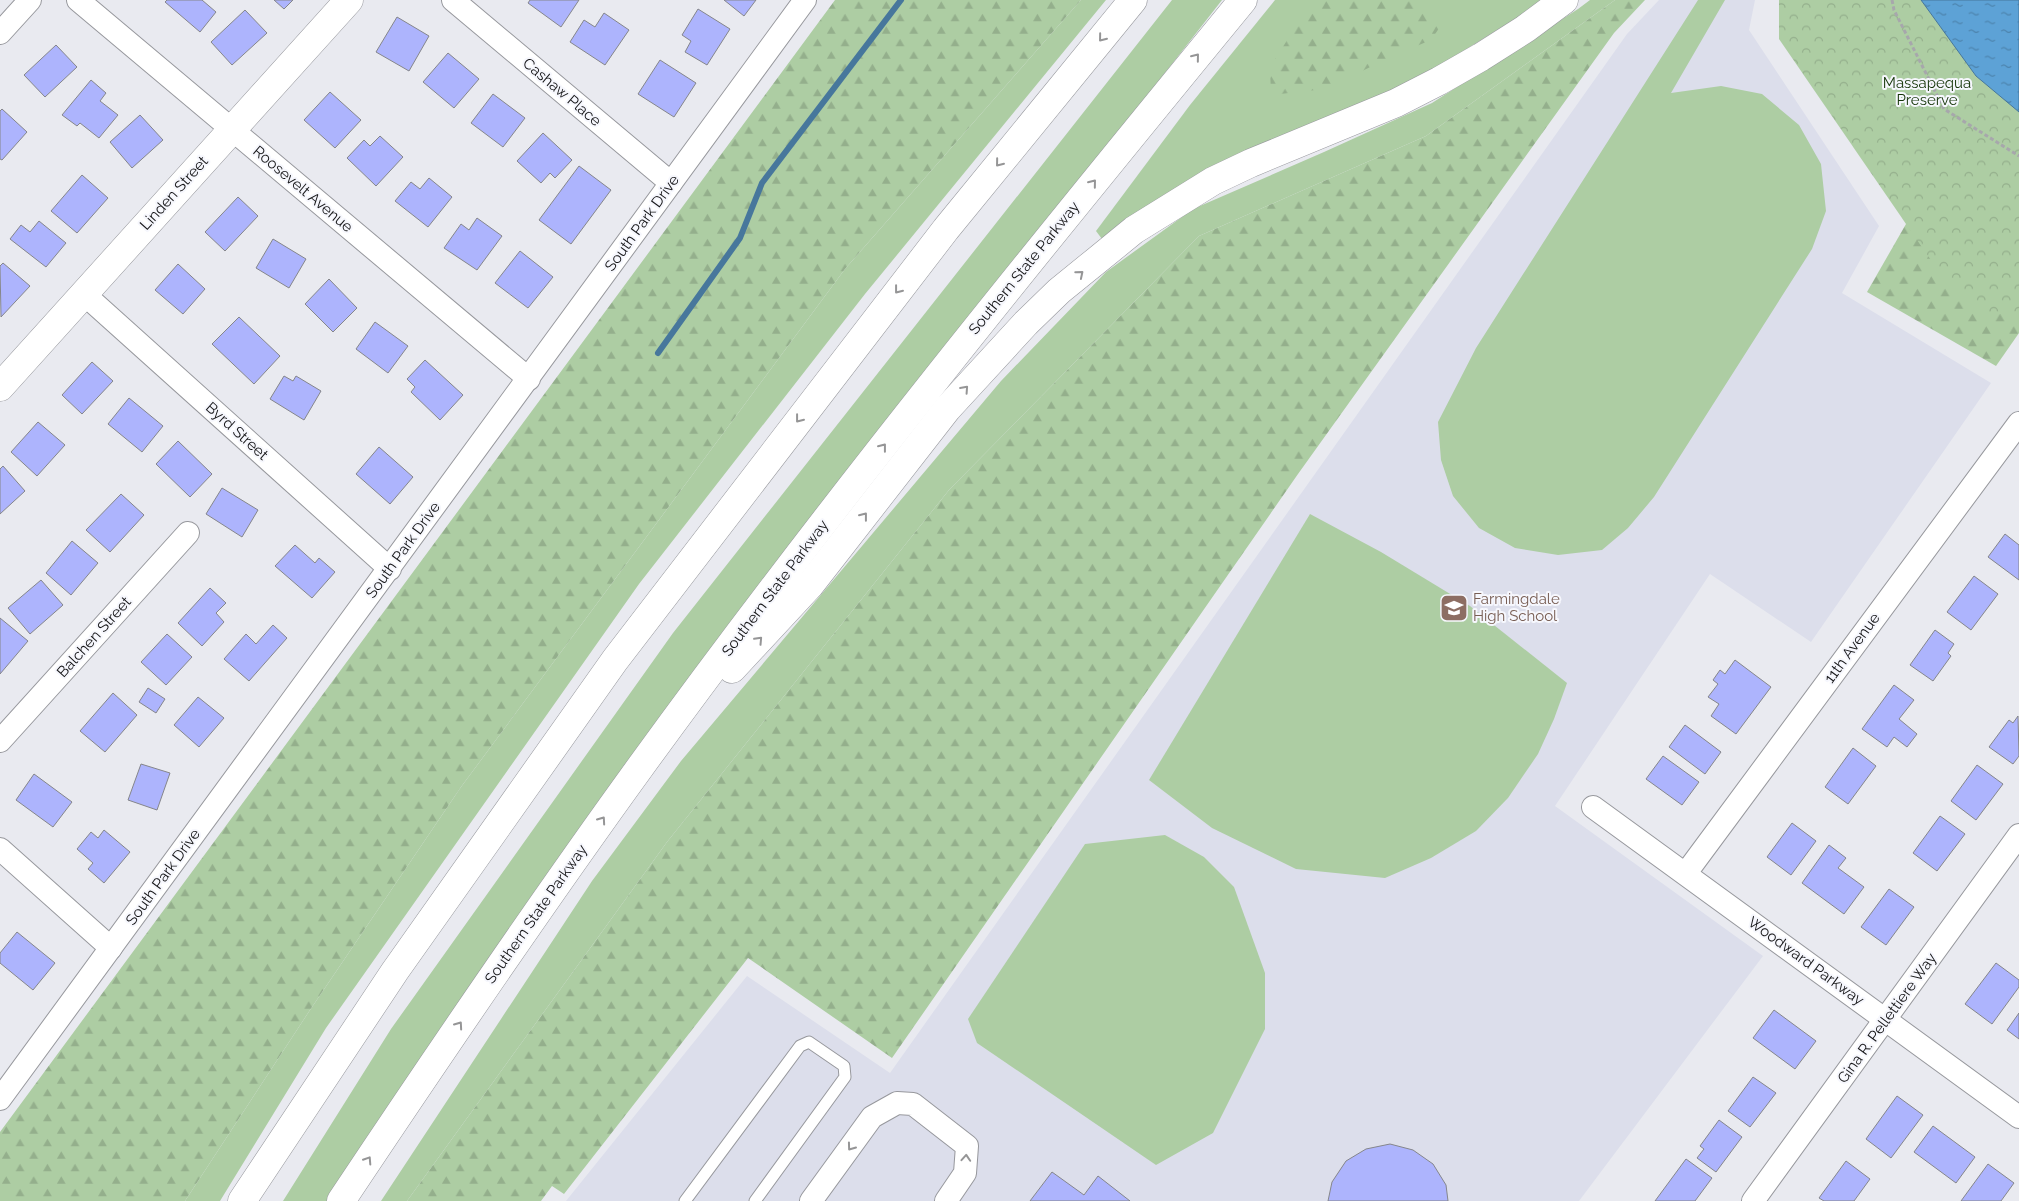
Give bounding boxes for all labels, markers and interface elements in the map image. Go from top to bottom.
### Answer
one-way arrow [1099,32,1108,41]
street label: Cashaw Place [519,54,605,130]
one-way arrow [1190,54,1199,63]
park label: Massapequa Preserve [1883,74,1971,109]
street label: Roosevelt Avenue [249,142,357,236]
street label: Linden Street [136,152,212,234]
one-way arrow [996,158,1005,167]
street label: South Park Drive [601,171,683,275]
one-way arrow [1087,180,1096,189]
street label: Southern State Parkway [965,198,1083,338]
one-way arrow [1074,271,1083,280]
one-way arrow [895,284,904,294]
one-way arrow [959,385,968,394]
street label: Byrd Street [202,398,272,464]
one-way arrow [796,413,804,422]
one-way arrow [877,444,885,453]
street label: South Park Drive [362,498,444,602]
one-way arrow [858,512,867,522]
street label: Southern State Parkway [718,516,832,660]
place label: Farmingdale High School [1473,590,1560,625]
street label: Balchen Street [53,593,135,681]
school or university icon: Farmingdale High School [1439,593,1469,623]
street label: 11th Avenue [1820,609,1884,687]
one-way arrow [753,637,762,646]
one-way arrow [596,817,605,826]
street label: South Park Drive [122,825,204,929]
street label: Southern State Parkway [481,841,591,987]
street label: Woodward Parkway [1744,913,1868,1009]
street label: Gina R. Pellettiere Way [1834,949,1940,1087]
one-way arrow [453,1021,462,1031]
one-way arrow [848,1141,856,1150]
one-way arrow [961,1154,972,1162]
one-way arrow [362,1157,372,1166]

